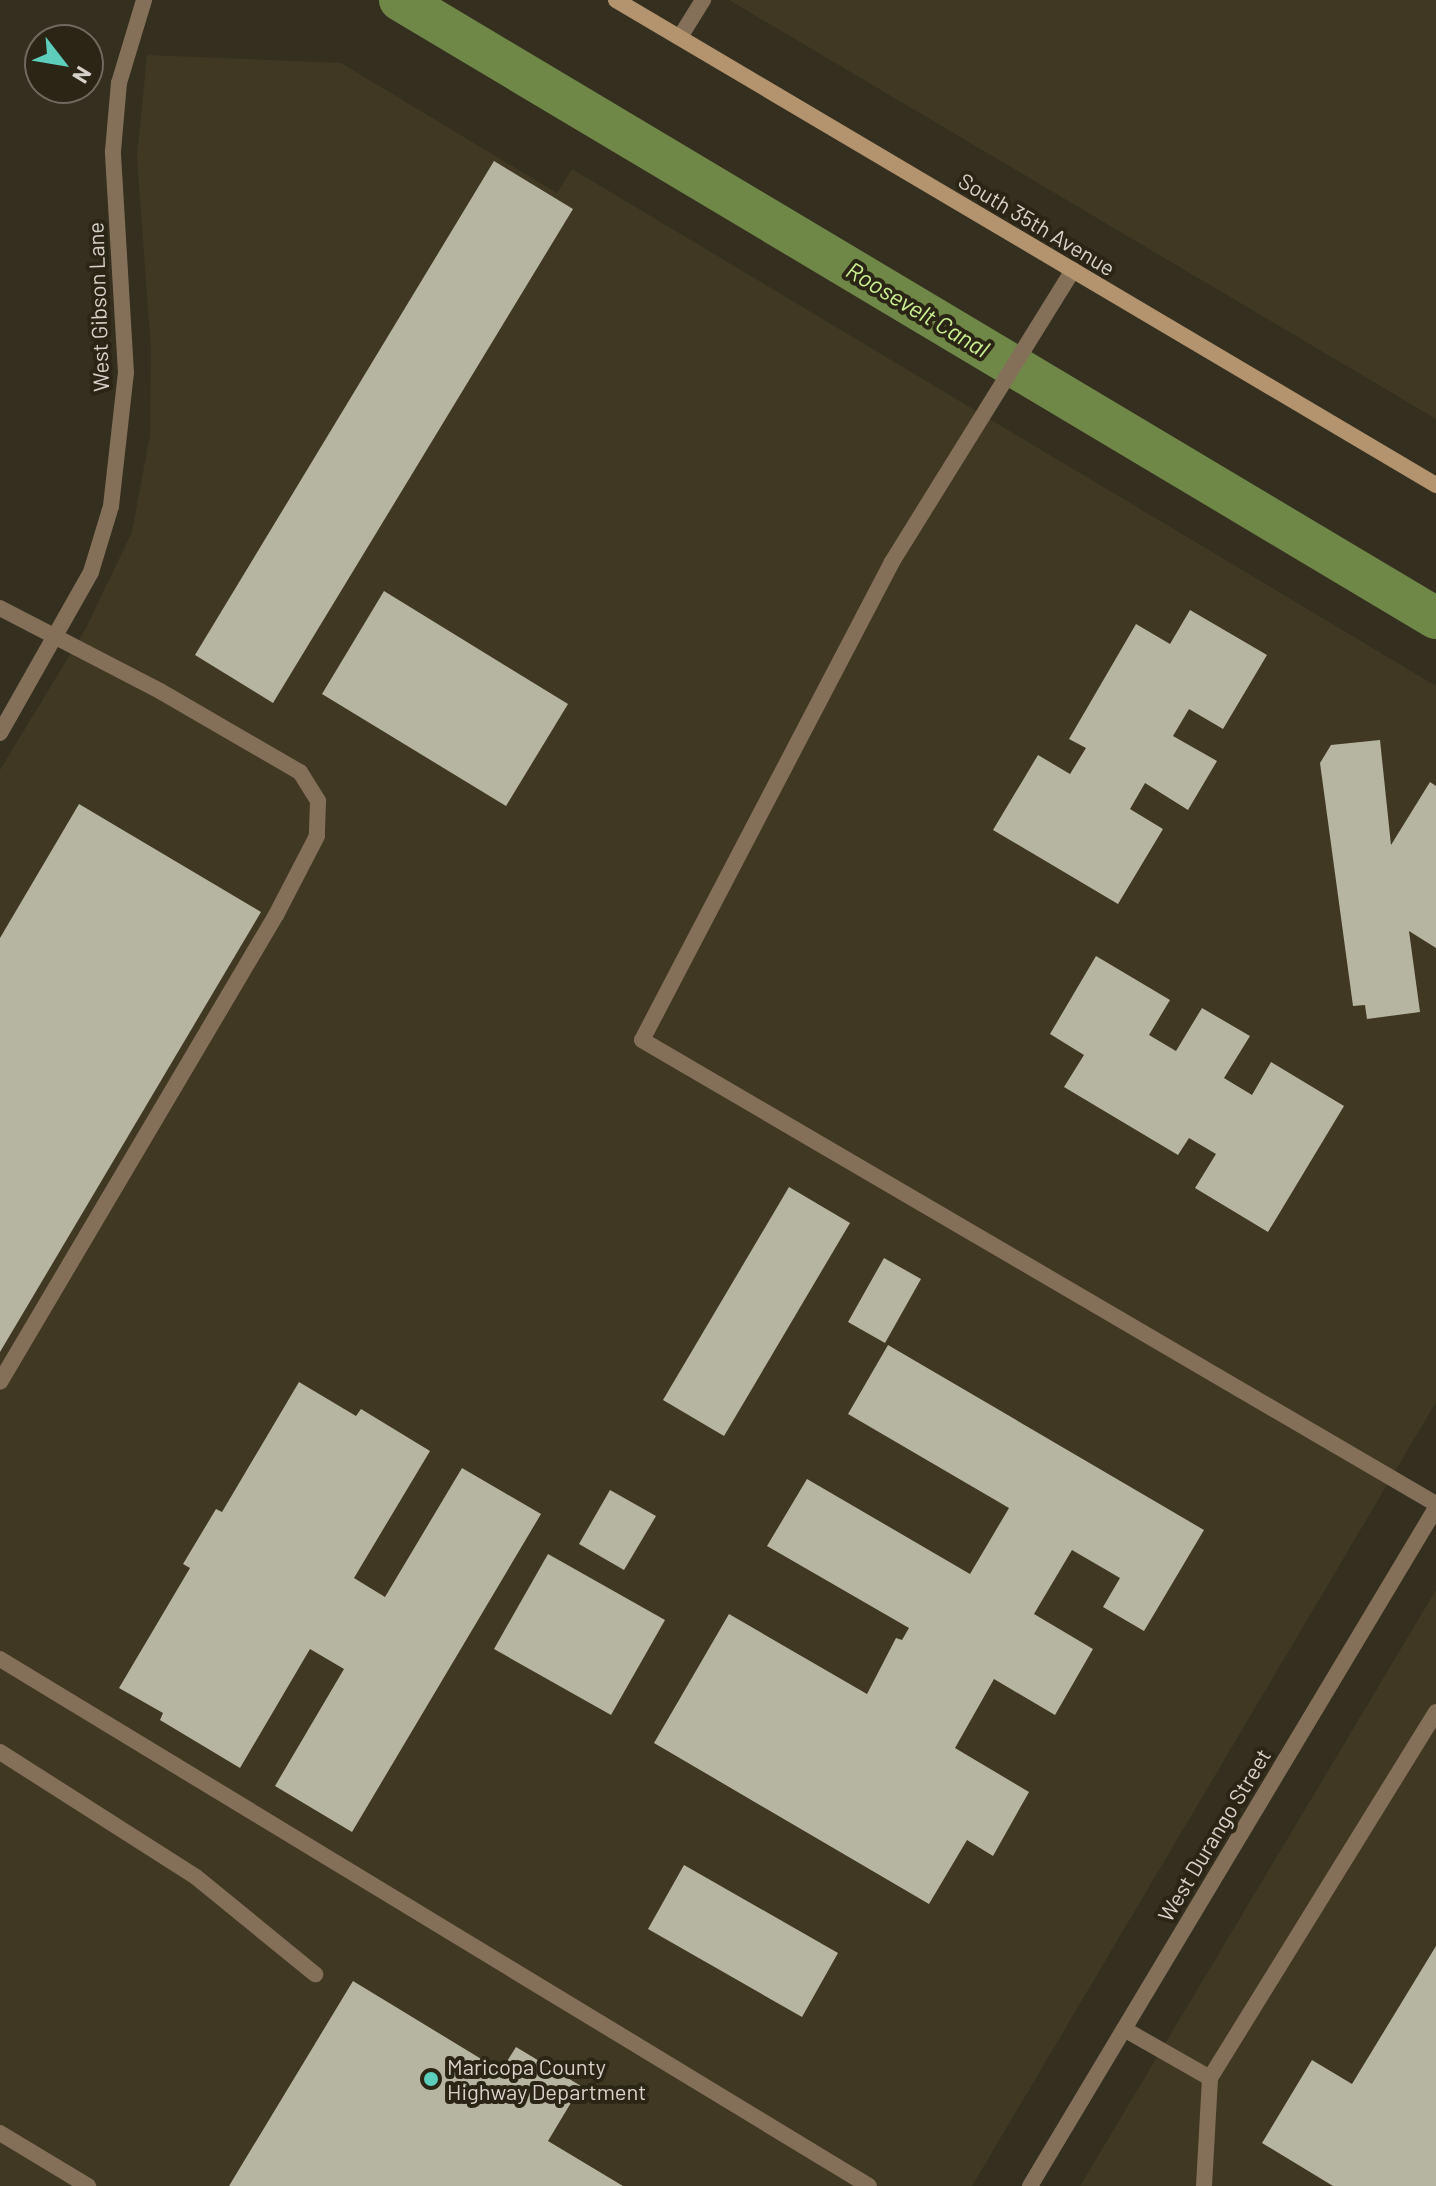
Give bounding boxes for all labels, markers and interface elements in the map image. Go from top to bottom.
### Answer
north arrow [24,24,104,104]
text: N [68,62,98,88]
street label: South 35th Avenue [954,167,1120,281]
street label: West Gibson Lane [82,222,114,392]
water label: Roosevelt Canal [841,255,995,363]
street label: West Durango Street [1152,1744,1276,1926]
place label: Maricopa County Highway Department [447,2053,646,2104]
marker: Maricopa County Highway Department [422,2070,440,2088]

